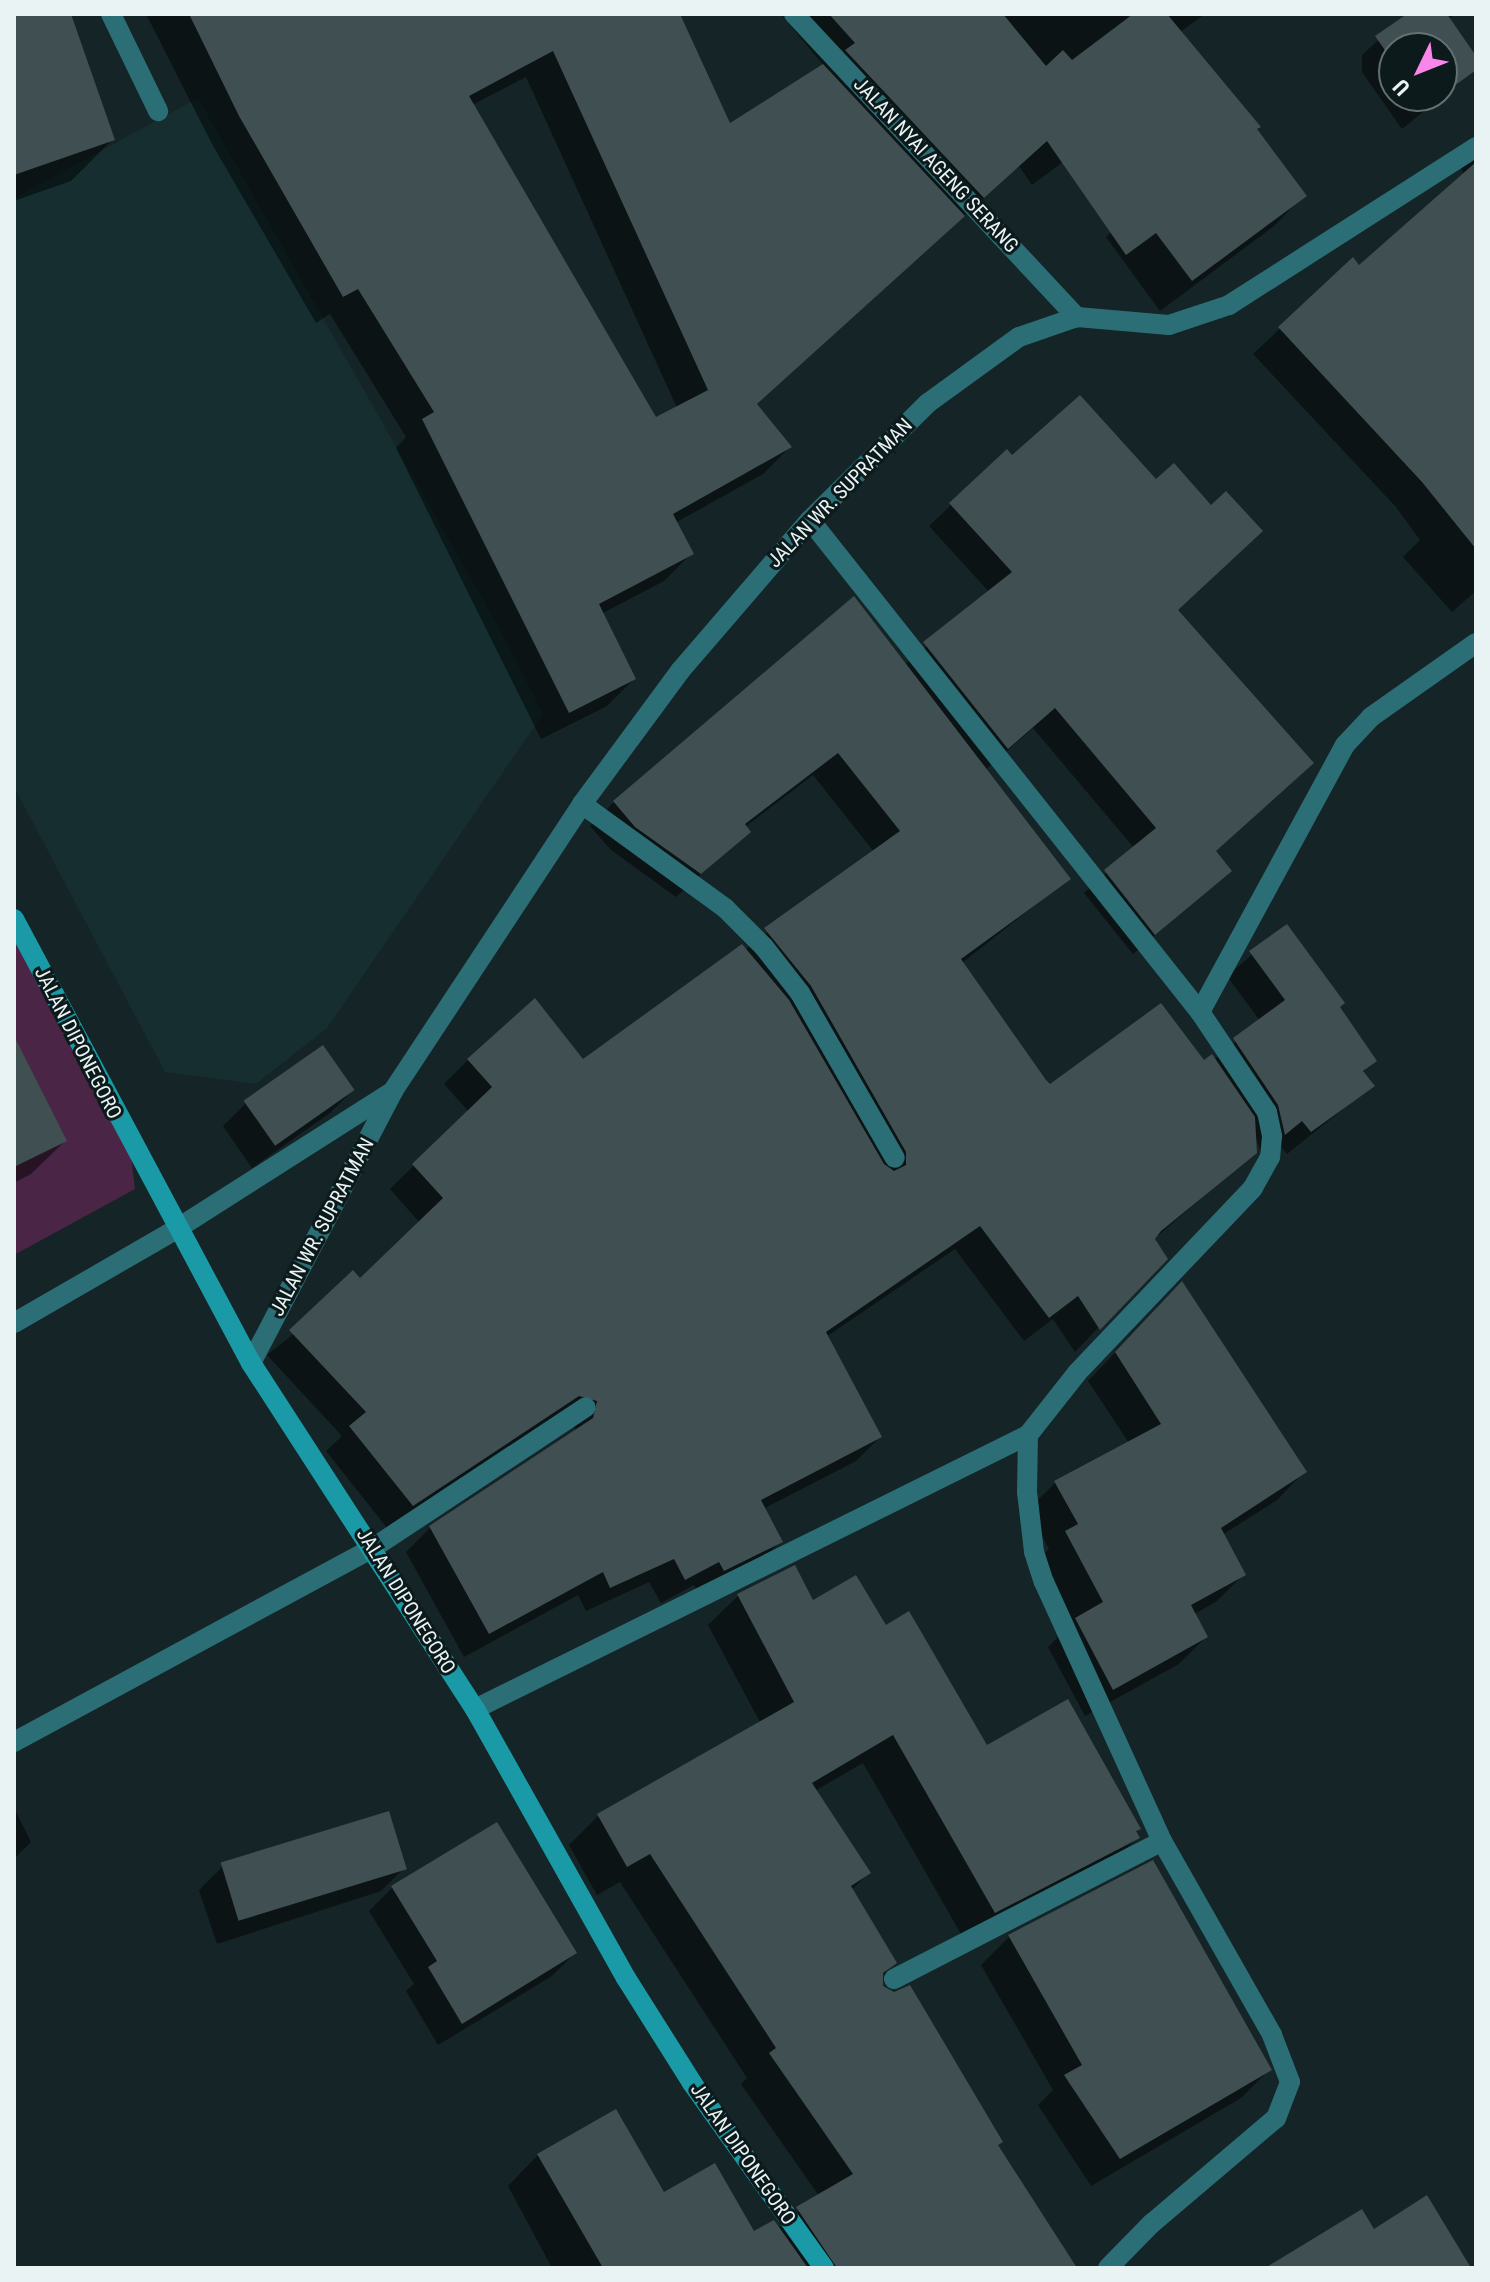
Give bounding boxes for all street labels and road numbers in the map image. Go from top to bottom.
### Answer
street label: JALAN NYAI AGENG SERANG [849,72,1023,258]
street label: JALAN WR. SUPRATMAN [763,413,917,573]
street label: JALAN DIPONEGORO [29,963,127,1123]
street label: JALAN WR. SUPRATMAN [265,1134,379,1320]
street label: JALAN DIPONEGORO [351,1524,461,1678]
street label: JALAN DIPONEGORO [685,2079,801,2229]

